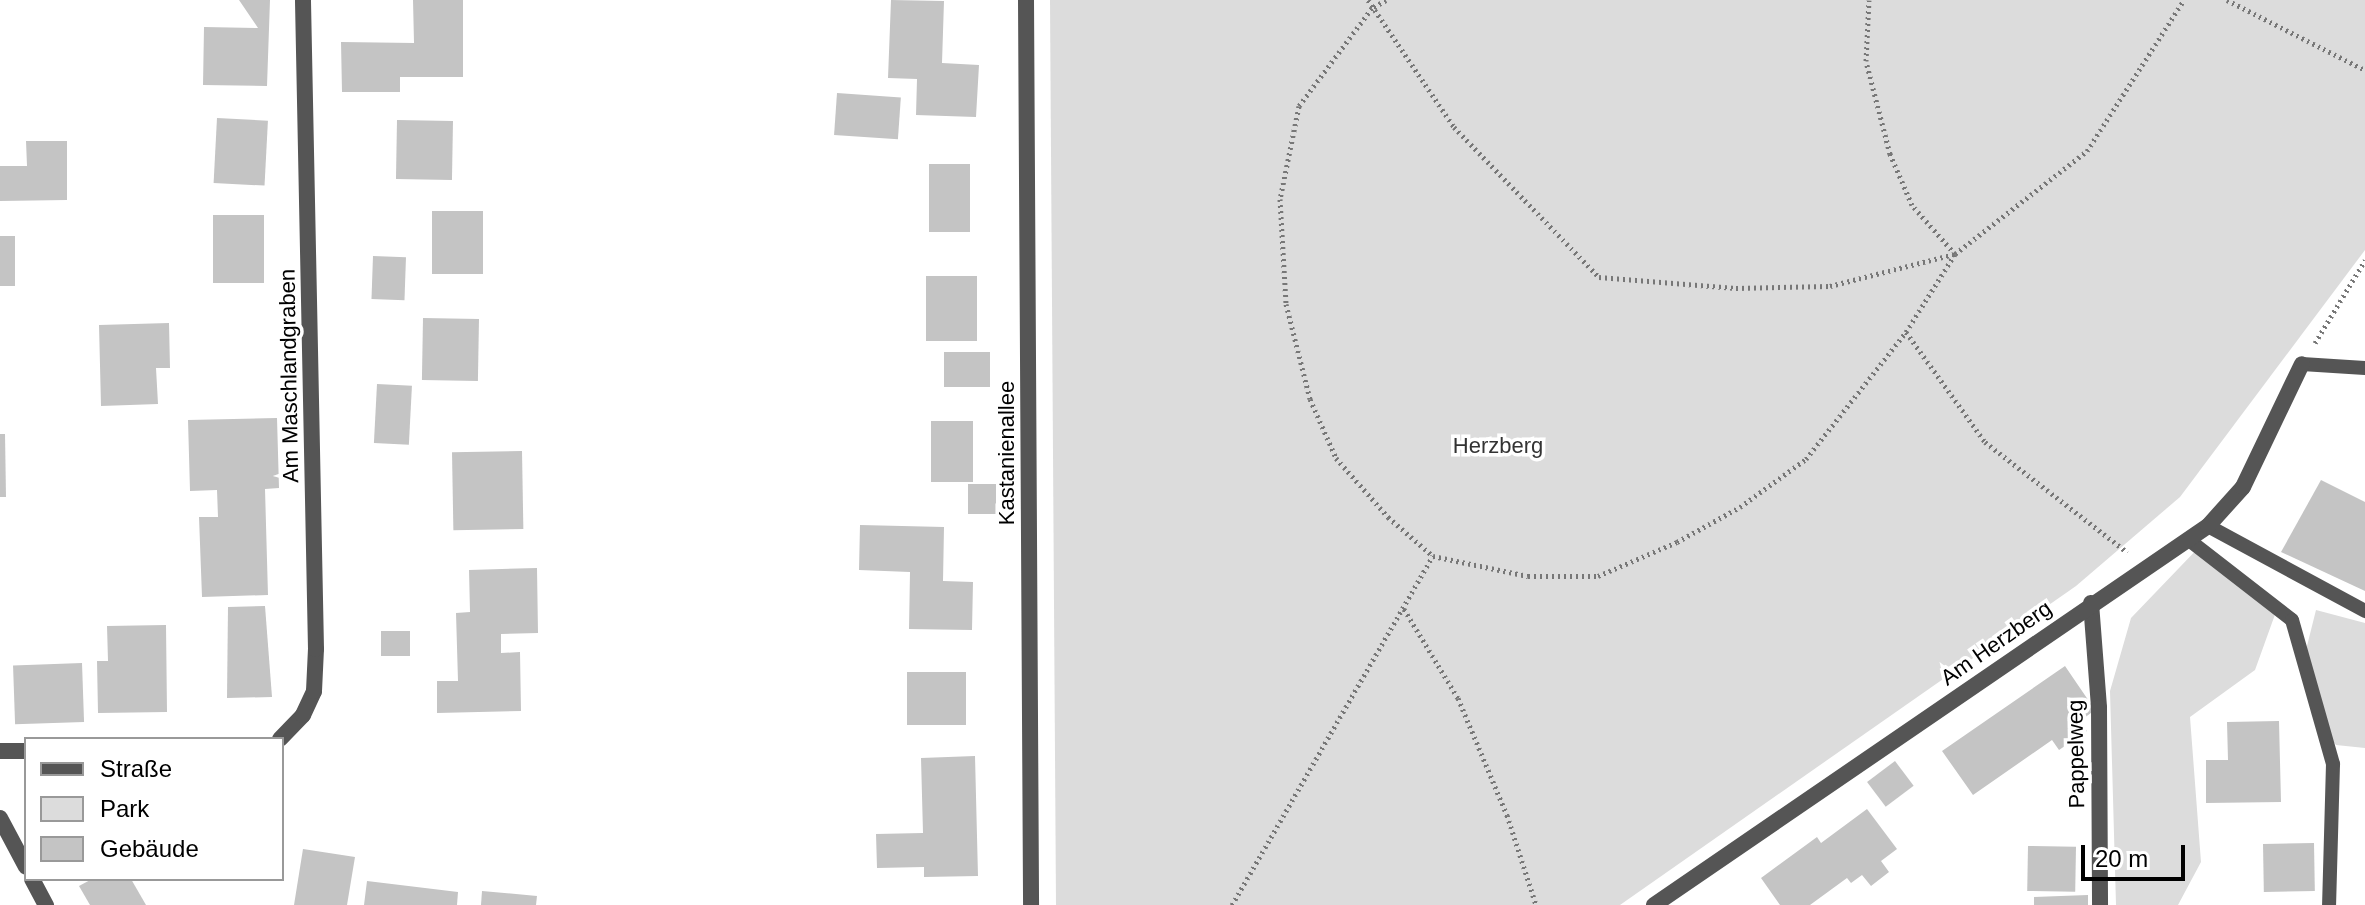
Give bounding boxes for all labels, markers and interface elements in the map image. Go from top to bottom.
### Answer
street label: Am Maschlandgraben [274,269,304,483]
street label: Kastanienallee [994,381,1020,525]
park label: Herzberg [1453,433,1543,459]
street label: Am Herzberg [1935,595,2057,691]
street label: Pappelweg [2062,699,2090,809]
legend [24,737,284,881]
text: Straße [100,755,172,782]
text: Park [100,795,149,822]
scale bar [2085,829,2189,879]
text: Gebäude [100,835,199,862]
text: 20 m [2095,845,2148,872]

